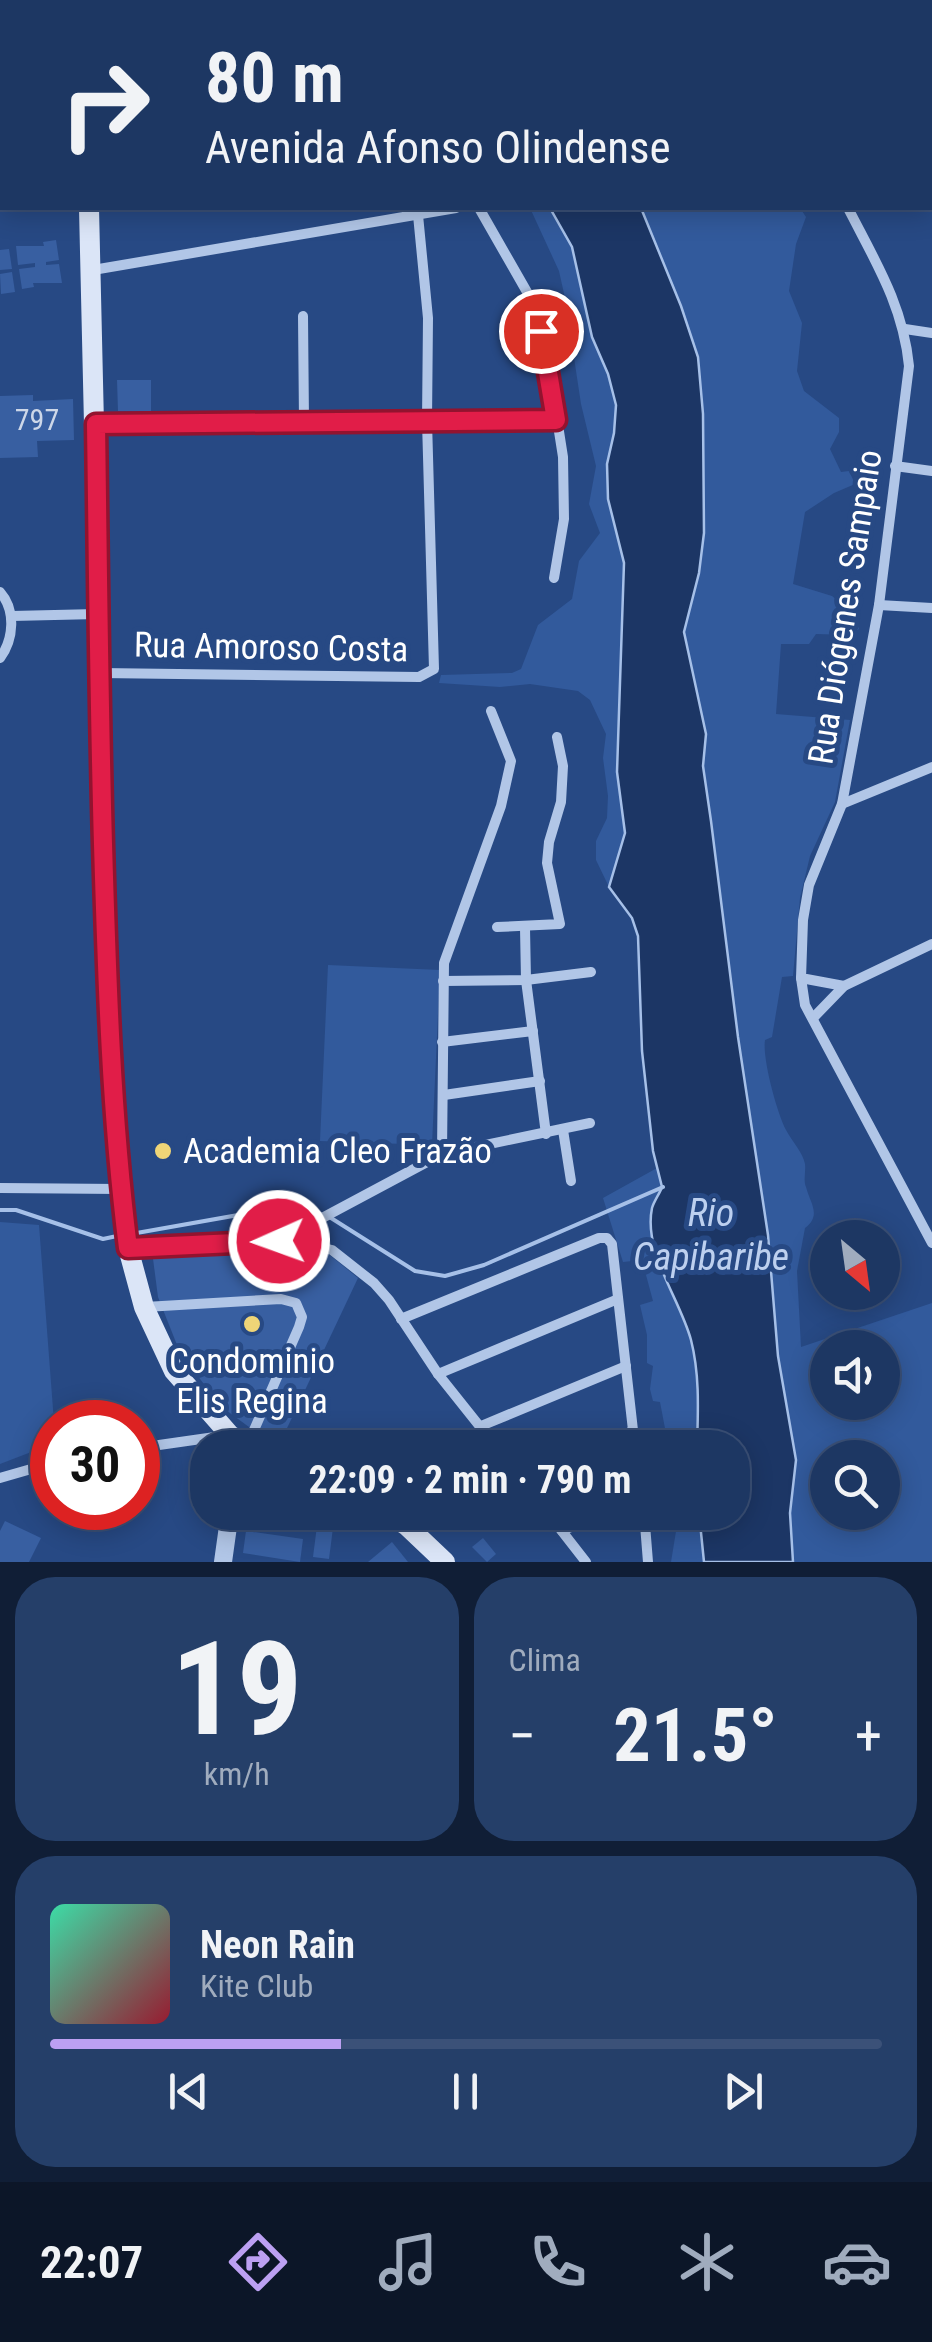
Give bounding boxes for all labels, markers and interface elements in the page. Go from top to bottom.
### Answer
text: 80 m [205,37,344,119]
icon: right [40,40,170,170]
text: Avenida Afonso Olindense [205,121,671,174]
pin [499,289,584,374]
icon: arrive [514,304,569,359]
house number: 797 [15,402,59,437]
street label: Rua Diógenes Sampaio [800,447,891,767]
street label: Rua Amoroso Costa [133,625,409,670]
place label: Academia Cleo Frazão [183,1131,492,1172]
marker: Academia Cleo Frazão [152,1140,174,1162]
position arrow [227,1189,331,1293]
water label: Rio Capibaribe [633,1191,789,1279]
north arrow [810,1220,900,1310]
map controls [810,1220,900,1530]
marker: Condominio Elis Regina [241,1313,263,1335]
button: sound [810,1330,900,1420]
place label: Condominio Elis Regina [169,1341,335,1422]
speed limit sign: 30 [30,1400,160,1530]
button: search [810,1440,900,1530]
text: 22:09 · 2 min · 790 m [309,1458,631,1502]
text: 19 [171,1613,302,1766]
text: Clima [509,1641,581,1679]
text: 21.5° [613,1691,778,1779]
text: − [509,1704,536,1768]
text: + [855,1704,882,1768]
text: km/h [204,1755,270,1793]
text: Neon Rain [200,1923,355,1967]
text: Kite Club [200,1967,313,2005]
icon: previous [161,2064,216,2119]
icon: pause [438,2064,493,2119]
icon: next [716,2064,771,2119]
icon: directions [223,2227,293,2297]
icon: music [373,2227,443,2297]
icon: phone [523,2227,593,2297]
icon: climate [672,2227,742,2297]
icon: car [822,2227,892,2297]
text: 22:07 [40,2236,143,2289]

